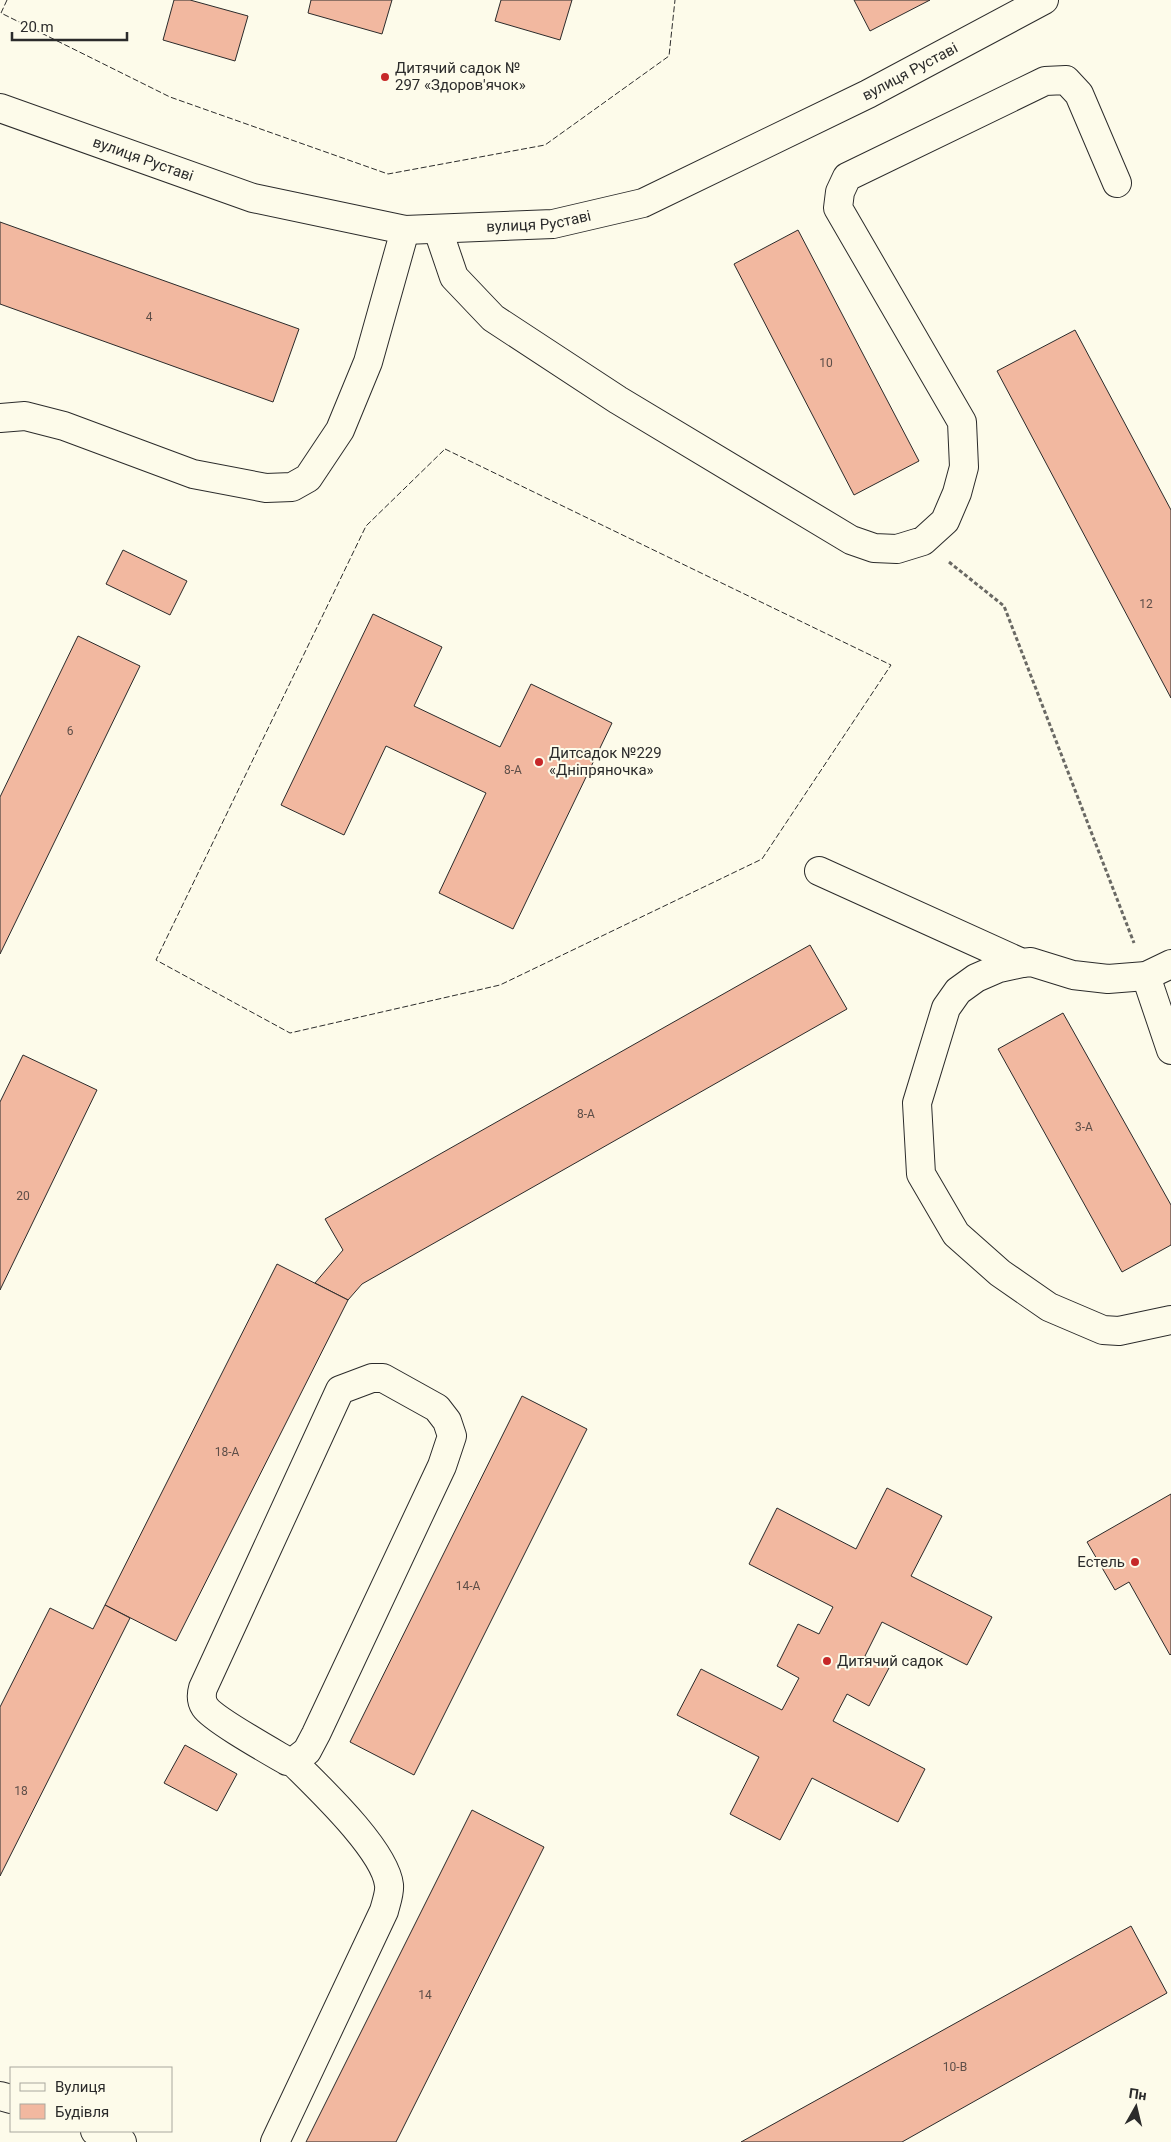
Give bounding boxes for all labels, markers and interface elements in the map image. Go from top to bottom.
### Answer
scale bar [12,10,128,42]
text: 20 m [20,18,54,36]
street label: вулиця Руставі [859,39,961,104]
place label: Дитячий садок № 297 «Здоров'ячок» [395,59,526,94]
marker: Дитячий садок № 297 «Здоров'ячок» [379,71,391,83]
street label: вулиця Руставі [90,133,196,185]
street label: вулиця Руставі [486,206,593,236]
house number: 4 [146,310,153,324]
house number: 10 [819,356,833,370]
house number: 12 [1139,597,1153,611]
house number: 6 [67,724,74,738]
place label: Дитсадок №229 «Дніпряночка» [549,744,662,779]
marker: Дитсадок №229 «Дніпряночка» [533,756,545,768]
house number: 8-А [504,763,522,777]
house number: 8-А [577,1107,595,1121]
house number: 3-А [1075,1120,1093,1134]
house number: 20 [16,1189,30,1203]
house number: 18-А [215,1445,239,1459]
place label: Естель [1077,1553,1125,1571]
marker: Естель [1129,1556,1141,1568]
house number: 14-А [456,1579,480,1593]
place label: Дитячий садок [837,1652,943,1670]
marker: Дитячий садок [821,1655,833,1667]
house number: 18 [14,1784,28,1798]
house number: 14 [418,1988,432,2002]
house number: 10-В [943,2060,967,2074]
legend [10,2067,172,2132]
text: Вулиця [55,2078,106,2096]
north arrow [1111,2082,1161,2132]
text: Пн [1128,2085,1148,2103]
text: Будівля [55,2103,109,2121]

